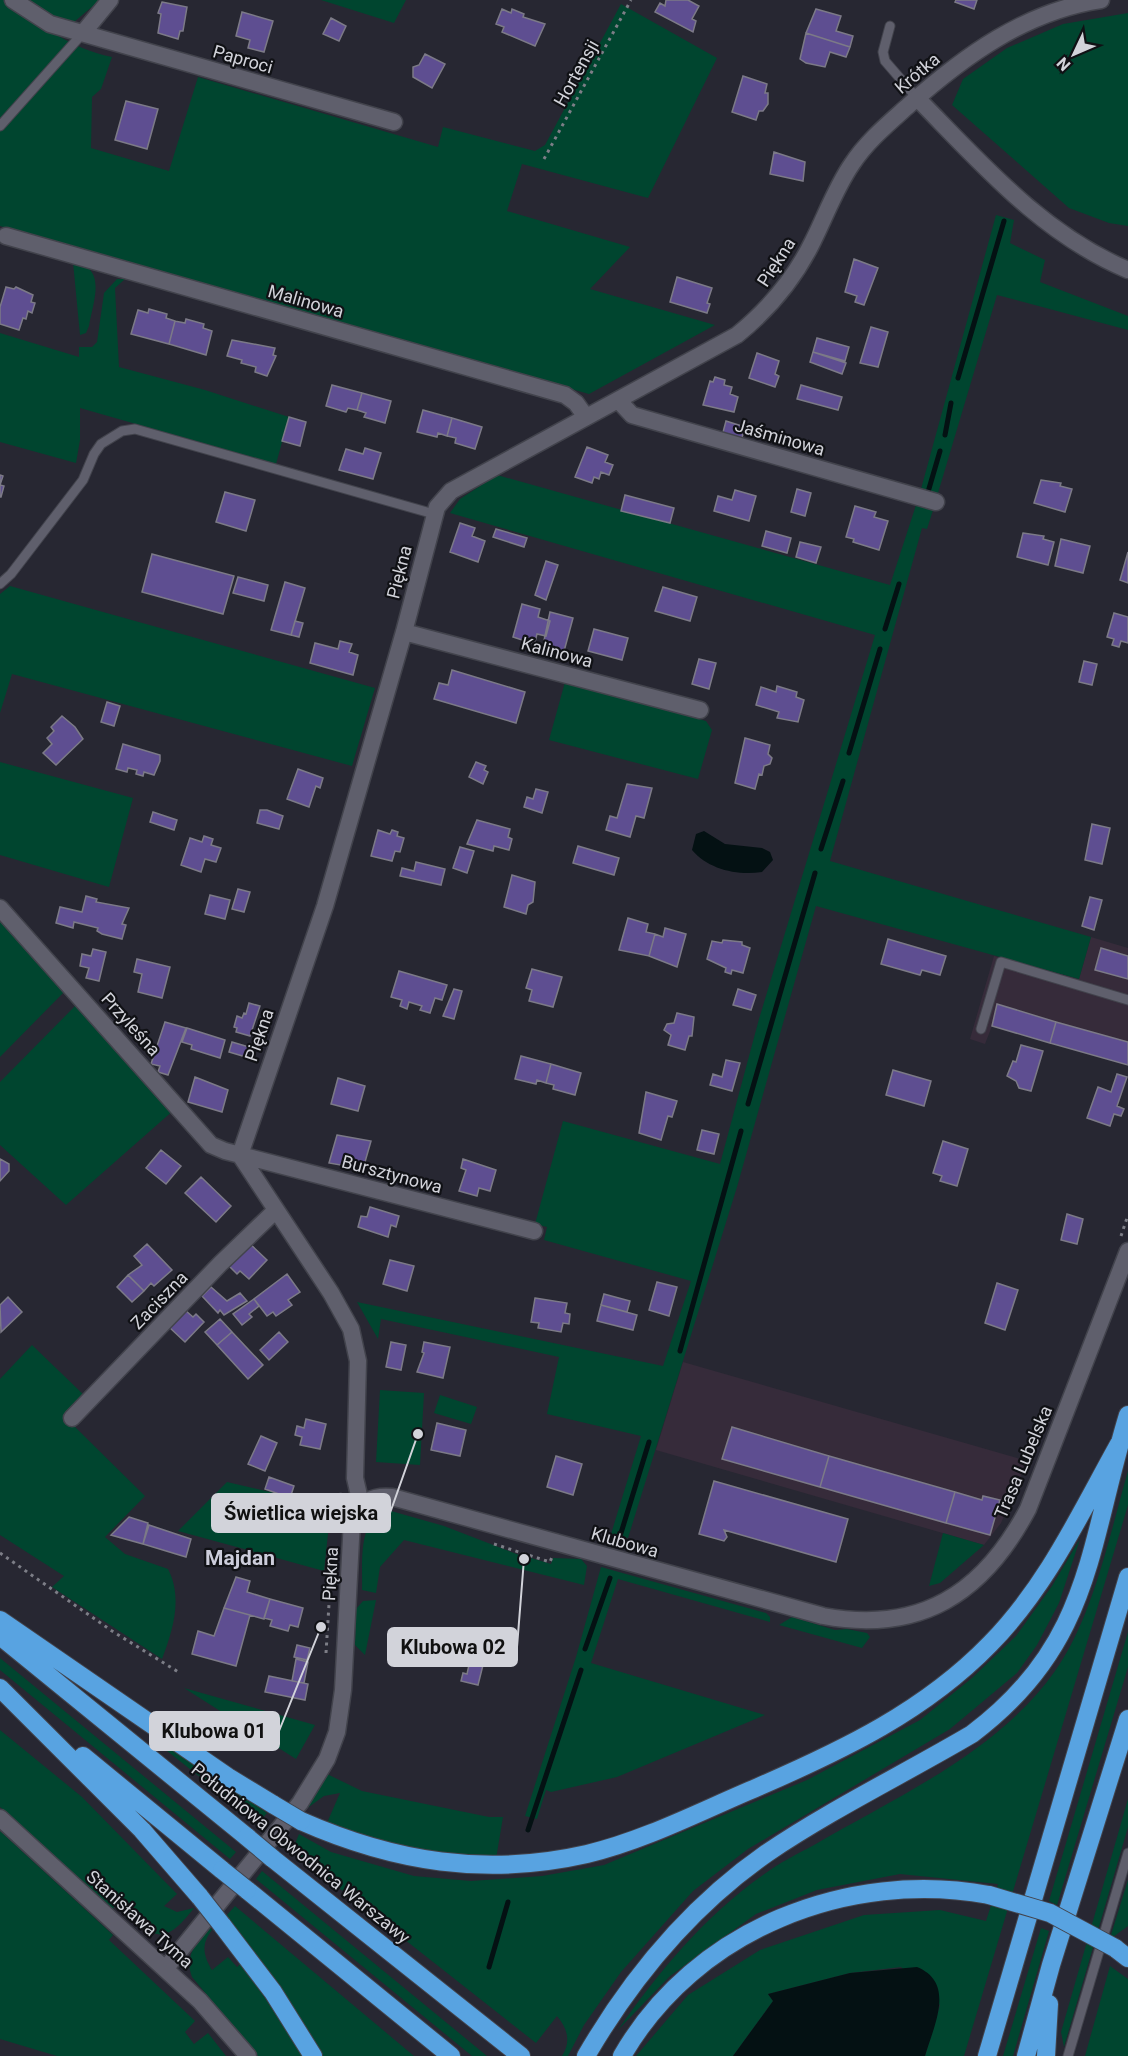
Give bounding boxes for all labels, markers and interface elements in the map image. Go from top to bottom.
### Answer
north arrow [1044,24,1104,84]
street label: Hortensji [549,36,603,110]
street label: Paproci [211,40,275,78]
street label: Krótka [890,48,944,98]
text: N [1053,53,1074,75]
street label: Piękna [752,234,800,290]
street label: Malinowa [266,280,346,322]
street label: Jaśminowa [733,414,827,460]
street label: Piękna [382,543,416,601]
street label: Kalinowa [519,632,595,672]
street label: Przyleśna [97,988,165,1060]
street label: Piękna [240,1006,278,1064]
street label: Bursztynowa [339,1150,445,1198]
street label: Zaciszna [126,1267,192,1333]
street label: Trasa Lubelska [990,1402,1056,1522]
callout: Świetlica wiejska [212,1494,390,1532]
text: Świetlica wiejska [224,1501,378,1525]
street label: Klubowa [589,1522,661,1562]
district label: Majdan [205,1546,275,1570]
street label: Piękna [318,1546,342,1602]
callout: Klubowa 02 [388,1628,517,1666]
text: Klubowa 02 [400,1635,506,1659]
callout: Klubowa 01 [150,1712,279,1750]
text: Klubowa 01 [161,1719,267,1743]
street label: Południowa Obwodnica Warszawy [188,1758,415,1948]
street label: Stanisława Tyma [82,1866,198,1972]

